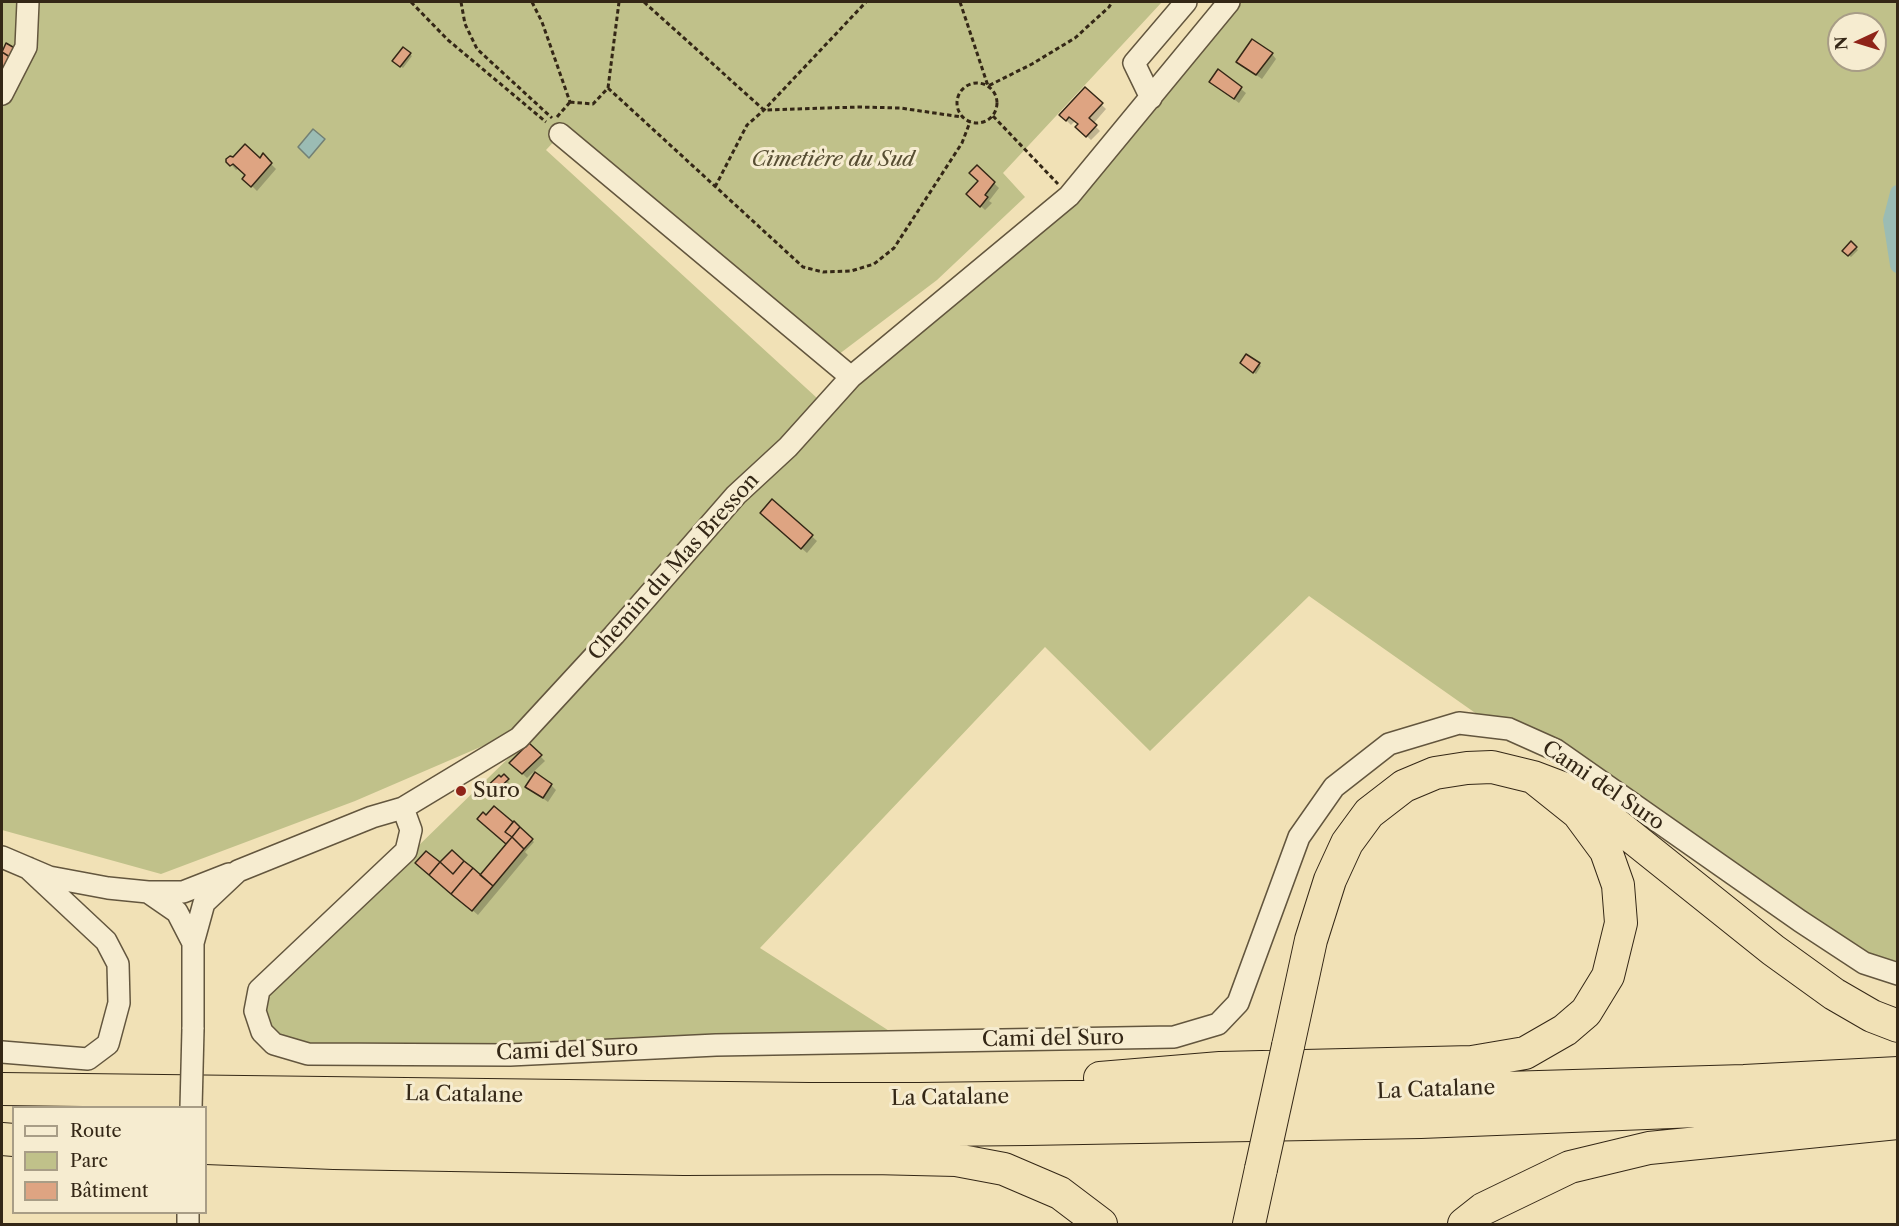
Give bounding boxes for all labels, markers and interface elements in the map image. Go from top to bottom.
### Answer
north arrow [1827,12,1887,72]
text: N [1831,35,1851,51]
park label: Cimetière du Sud [751,147,915,173]
street label: Chemin du Mas Bresson [583,468,765,666]
street label: Cami del Suro [1537,736,1669,836]
place label: Suro [473,778,520,804]
marker: Suro [454,784,468,798]
street label: Cami del Suro [982,1025,1124,1053]
street label: Cami del Suro [496,1036,638,1066]
street label: La Catalane [1376,1075,1496,1105]
street label: La Catalane [405,1081,523,1109]
street label: La Catalane [891,1084,1009,1112]
legend [12,1106,207,1214]
text: Route [70,1120,122,1142]
text: Parc [70,1150,108,1172]
text: Bâtiment [70,1180,148,1202]

